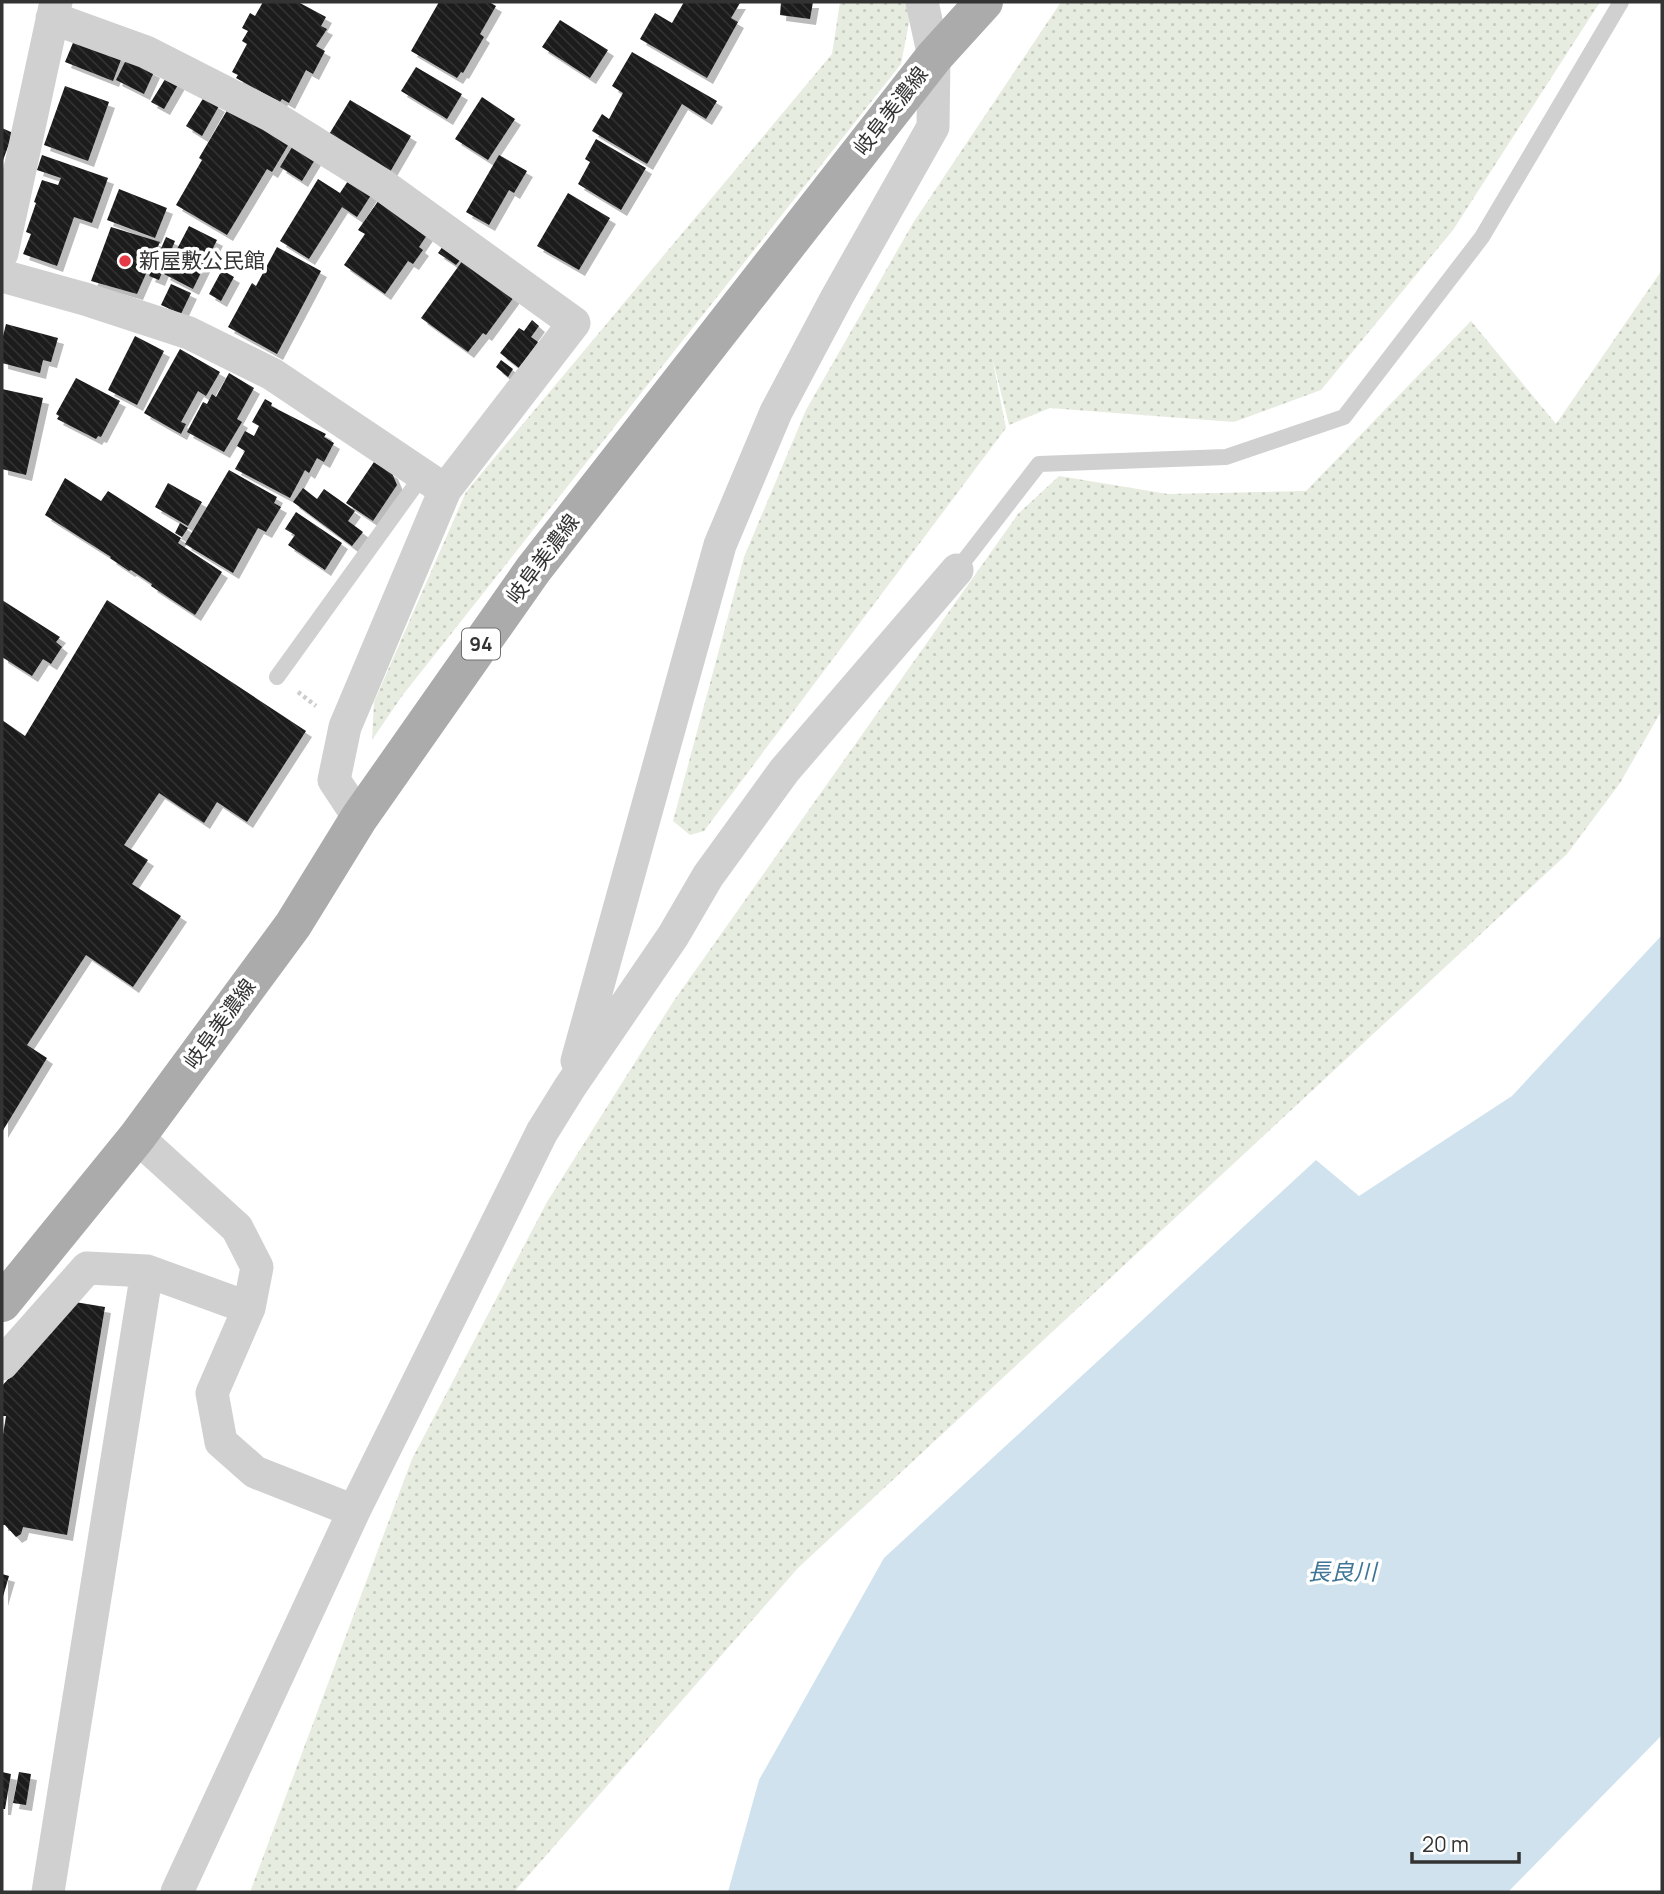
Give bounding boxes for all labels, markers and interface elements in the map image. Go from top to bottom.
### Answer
street label: 岐阜美濃線 [847,60,934,160]
place label: 新屋敷公民館 [139,246,265,274]
marker: 新屋敷公民館 [117,253,133,269]
street label: 岐阜美濃線 [499,508,585,609]
road number: 94 [462,628,500,660]
street label: 岐阜美濃線 [177,973,261,1074]
water label: 長良川 [1308,1555,1380,1587]
scale bar [1412,1820,1519,1864]
text: 20 m [1422,1830,1469,1858]

